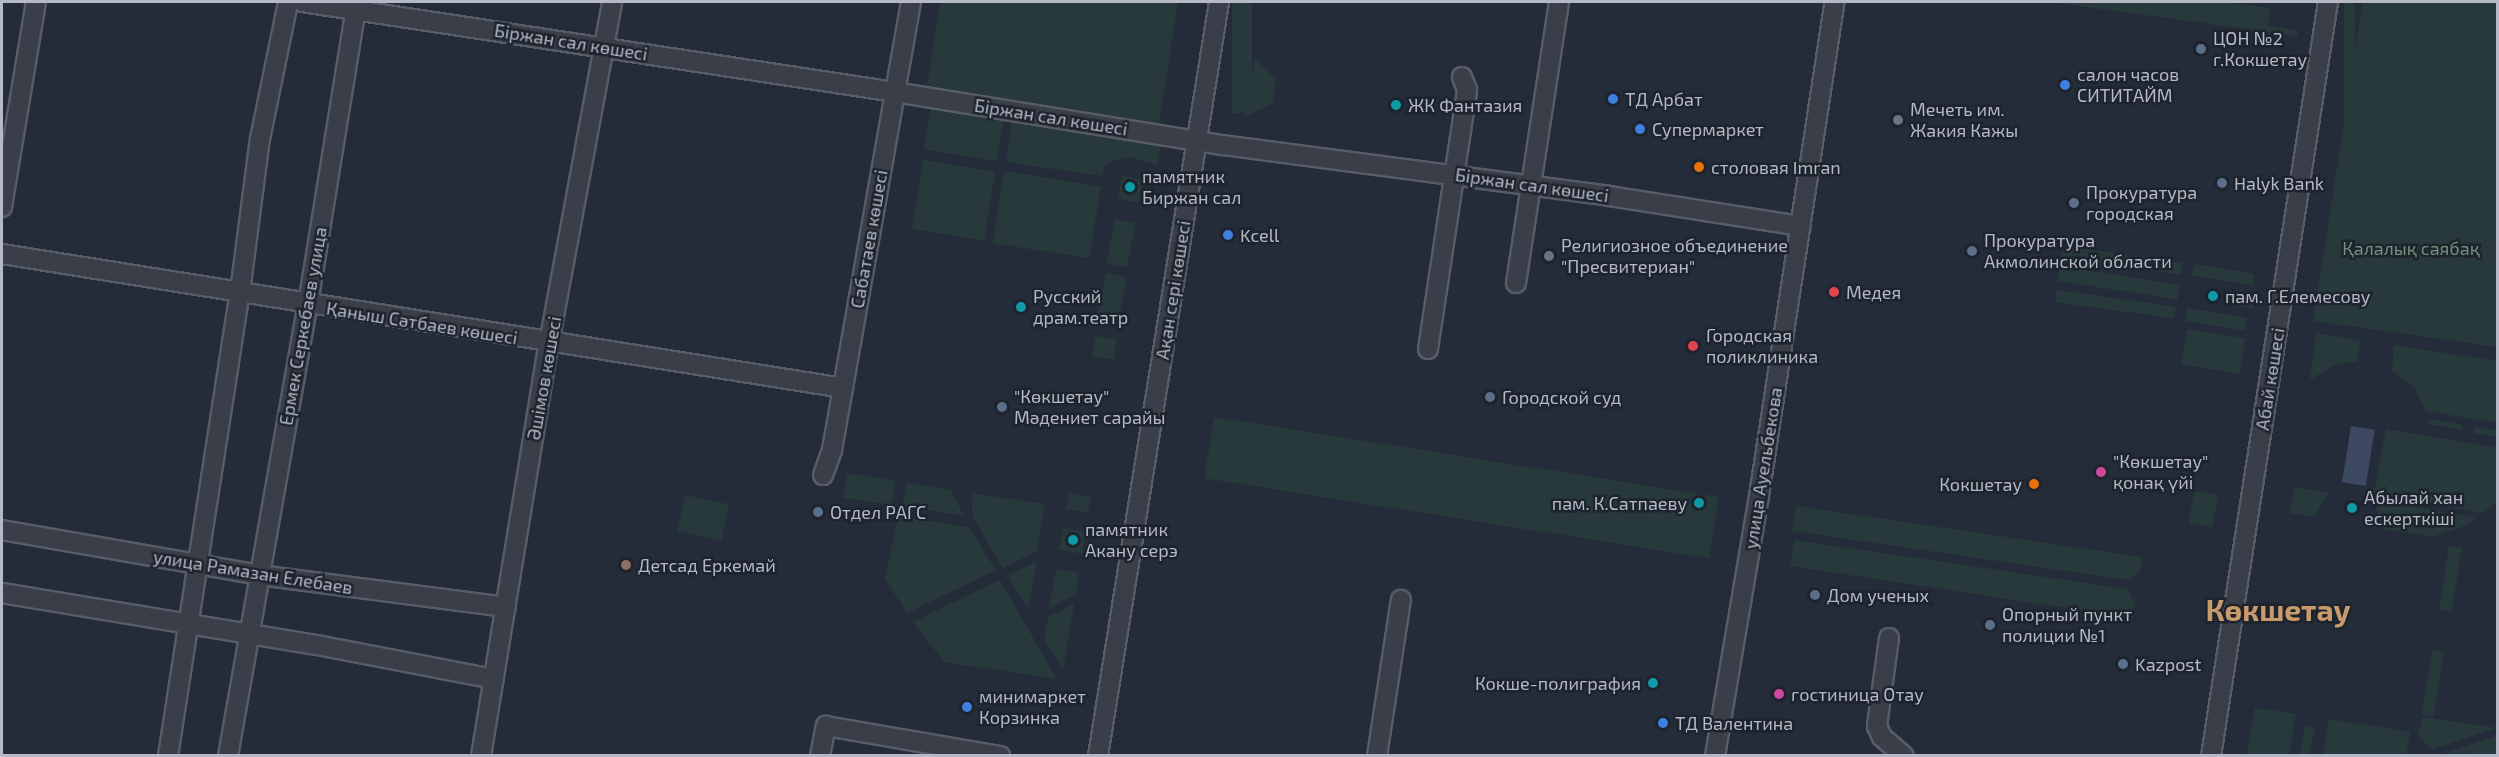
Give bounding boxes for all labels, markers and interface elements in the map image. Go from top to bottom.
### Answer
street label: Біржан сал көшесі [493,19,649,65]
place label: ЦОН №2 г.Кокшетау [2213,28,2307,70]
marker: ЦОН №2 г.Кокшетау [2194,42,2208,56]
place label: салон часов СИТИТАЙМ [2077,64,2179,106]
marker: салон часов СИТИТАЙМ [2058,78,2072,92]
place label: ТД Арбат [1625,88,1703,110]
marker: ТД Арбат [1606,92,1620,106]
street label: Біржан сал көшесі [973,94,1129,140]
place label: ЖК Фантазия [1408,94,1522,116]
marker: ЖК Фантазия [1389,98,1403,112]
place label: Мечеть им. Жакия Кажы [1910,99,2018,142]
marker: Мечеть им. Жакия Кажы [1891,113,1905,127]
place label: Супермаркет [1652,118,1764,140]
marker: Супермаркет [1633,122,1647,136]
place label: столовая Imran [1711,156,1841,178]
marker: столовая Imran [1692,160,1706,174]
street label: Біржан сал көшесі [1454,164,1610,206]
place label: памятник Биржан сал [1142,166,1241,208]
street label: Сабатаев көшесі [846,168,892,310]
place label: Halyk Bank [2234,172,2324,194]
marker: Halyk Bank [2215,176,2229,190]
marker: памятник Биржан сал [1123,180,1137,194]
place label: Прокуратура городская [2086,182,2197,224]
marker: Прокуратура городская [2067,196,2081,210]
street label: Ақан сері көшесі [1151,219,1195,361]
place label: Kcell [1240,224,1279,246]
street label: Ермек Серкебаев улица [275,225,331,427]
marker: Kcell [1221,228,1235,242]
place label: Прокуратура Акмолинской области [1984,230,2172,272]
place label: Религиозное объединение "Пресвитериан" [1561,235,1788,278]
park label: Қалалық саябақ [2342,237,2480,259]
marker: Прокуратура Акмолинской области [1965,244,1979,258]
marker: Религиозное объединение "Пресвитериан" [1542,249,1556,263]
place label: Медея [1846,281,1901,303]
marker: Медея [1827,285,1841,299]
place label: пам. Г.Елемесову [2225,285,2370,307]
place label: Русский драм.театр [1033,286,1128,328]
marker: пам. Г.Елемесову [2206,289,2220,303]
street label: Қаныш Сәтбаев көшесі [325,297,519,349]
marker: Русский драм.театр [1014,300,1028,314]
street label: Әшімов көшесі [522,315,566,441]
place label: Городская поликлиника [1706,325,1818,368]
street label: Абай көшесі [2251,326,2289,432]
marker: Городская поликлиника [1684,337,1702,355]
place label: "Көкшетау" Мәдениет сарайы [1014,386,1165,428]
place label: Городской суд [1502,386,1621,408]
street label: улица Ауельбекова [1740,386,1786,550]
marker: Городской суд [1483,390,1497,404]
marker: "Көкшетау" Мәдениет сарайы [995,400,1009,414]
place label: "Көкшетау" қонақ үйі [2113,451,2208,494]
marker: "Көкшетау" қонақ үйі [2094,465,2108,479]
place label: Кокшетау [1939,473,2022,495]
marker: Кокшетау [2027,477,2041,491]
place label: Абылай хан ескерткіші [2364,487,2463,530]
place label: пам. К.Сатпаеву [1552,492,1687,514]
marker: пам. К.Сатпаеву [1692,496,1706,510]
place label: Отдел РАГС [830,501,926,523]
marker: Абылай хан ескерткіші [2345,501,2359,515]
marker: Отдел РАГС [811,505,825,519]
place label: памятник Акану серэ [1085,519,1178,562]
marker: памятник Акану серэ [1066,533,1080,547]
street label: улица Рамазан Елебаев [152,546,354,598]
place label: Детсад Еркемай [638,554,776,576]
marker: Детсад Еркемай [619,558,633,572]
place label: Дом ученых [1827,584,1929,606]
marker: Дом ученых [1808,588,1822,602]
district label: Көкшетау [2206,591,2350,627]
place label: Опорный пункт полиции №1 [2002,604,2132,646]
marker: Опорный пункт полиции №1 [1983,618,1997,632]
place label: Kazpost [2135,653,2201,675]
marker: Kazpost [2116,657,2130,671]
place label: Кокше-полиграфия [1475,672,1641,694]
marker: Кокше-полиграфия [1646,676,1660,690]
place label: гостиница Отау [1791,683,1924,705]
place label: минимаркет Корзинка [979,686,1086,728]
marker: гостиница Отау [1772,687,1786,701]
marker: минимаркет Корзинка [960,700,974,714]
place label: ТД Валентина [1675,712,1793,734]
marker: ТД Валентина [1656,716,1670,730]

